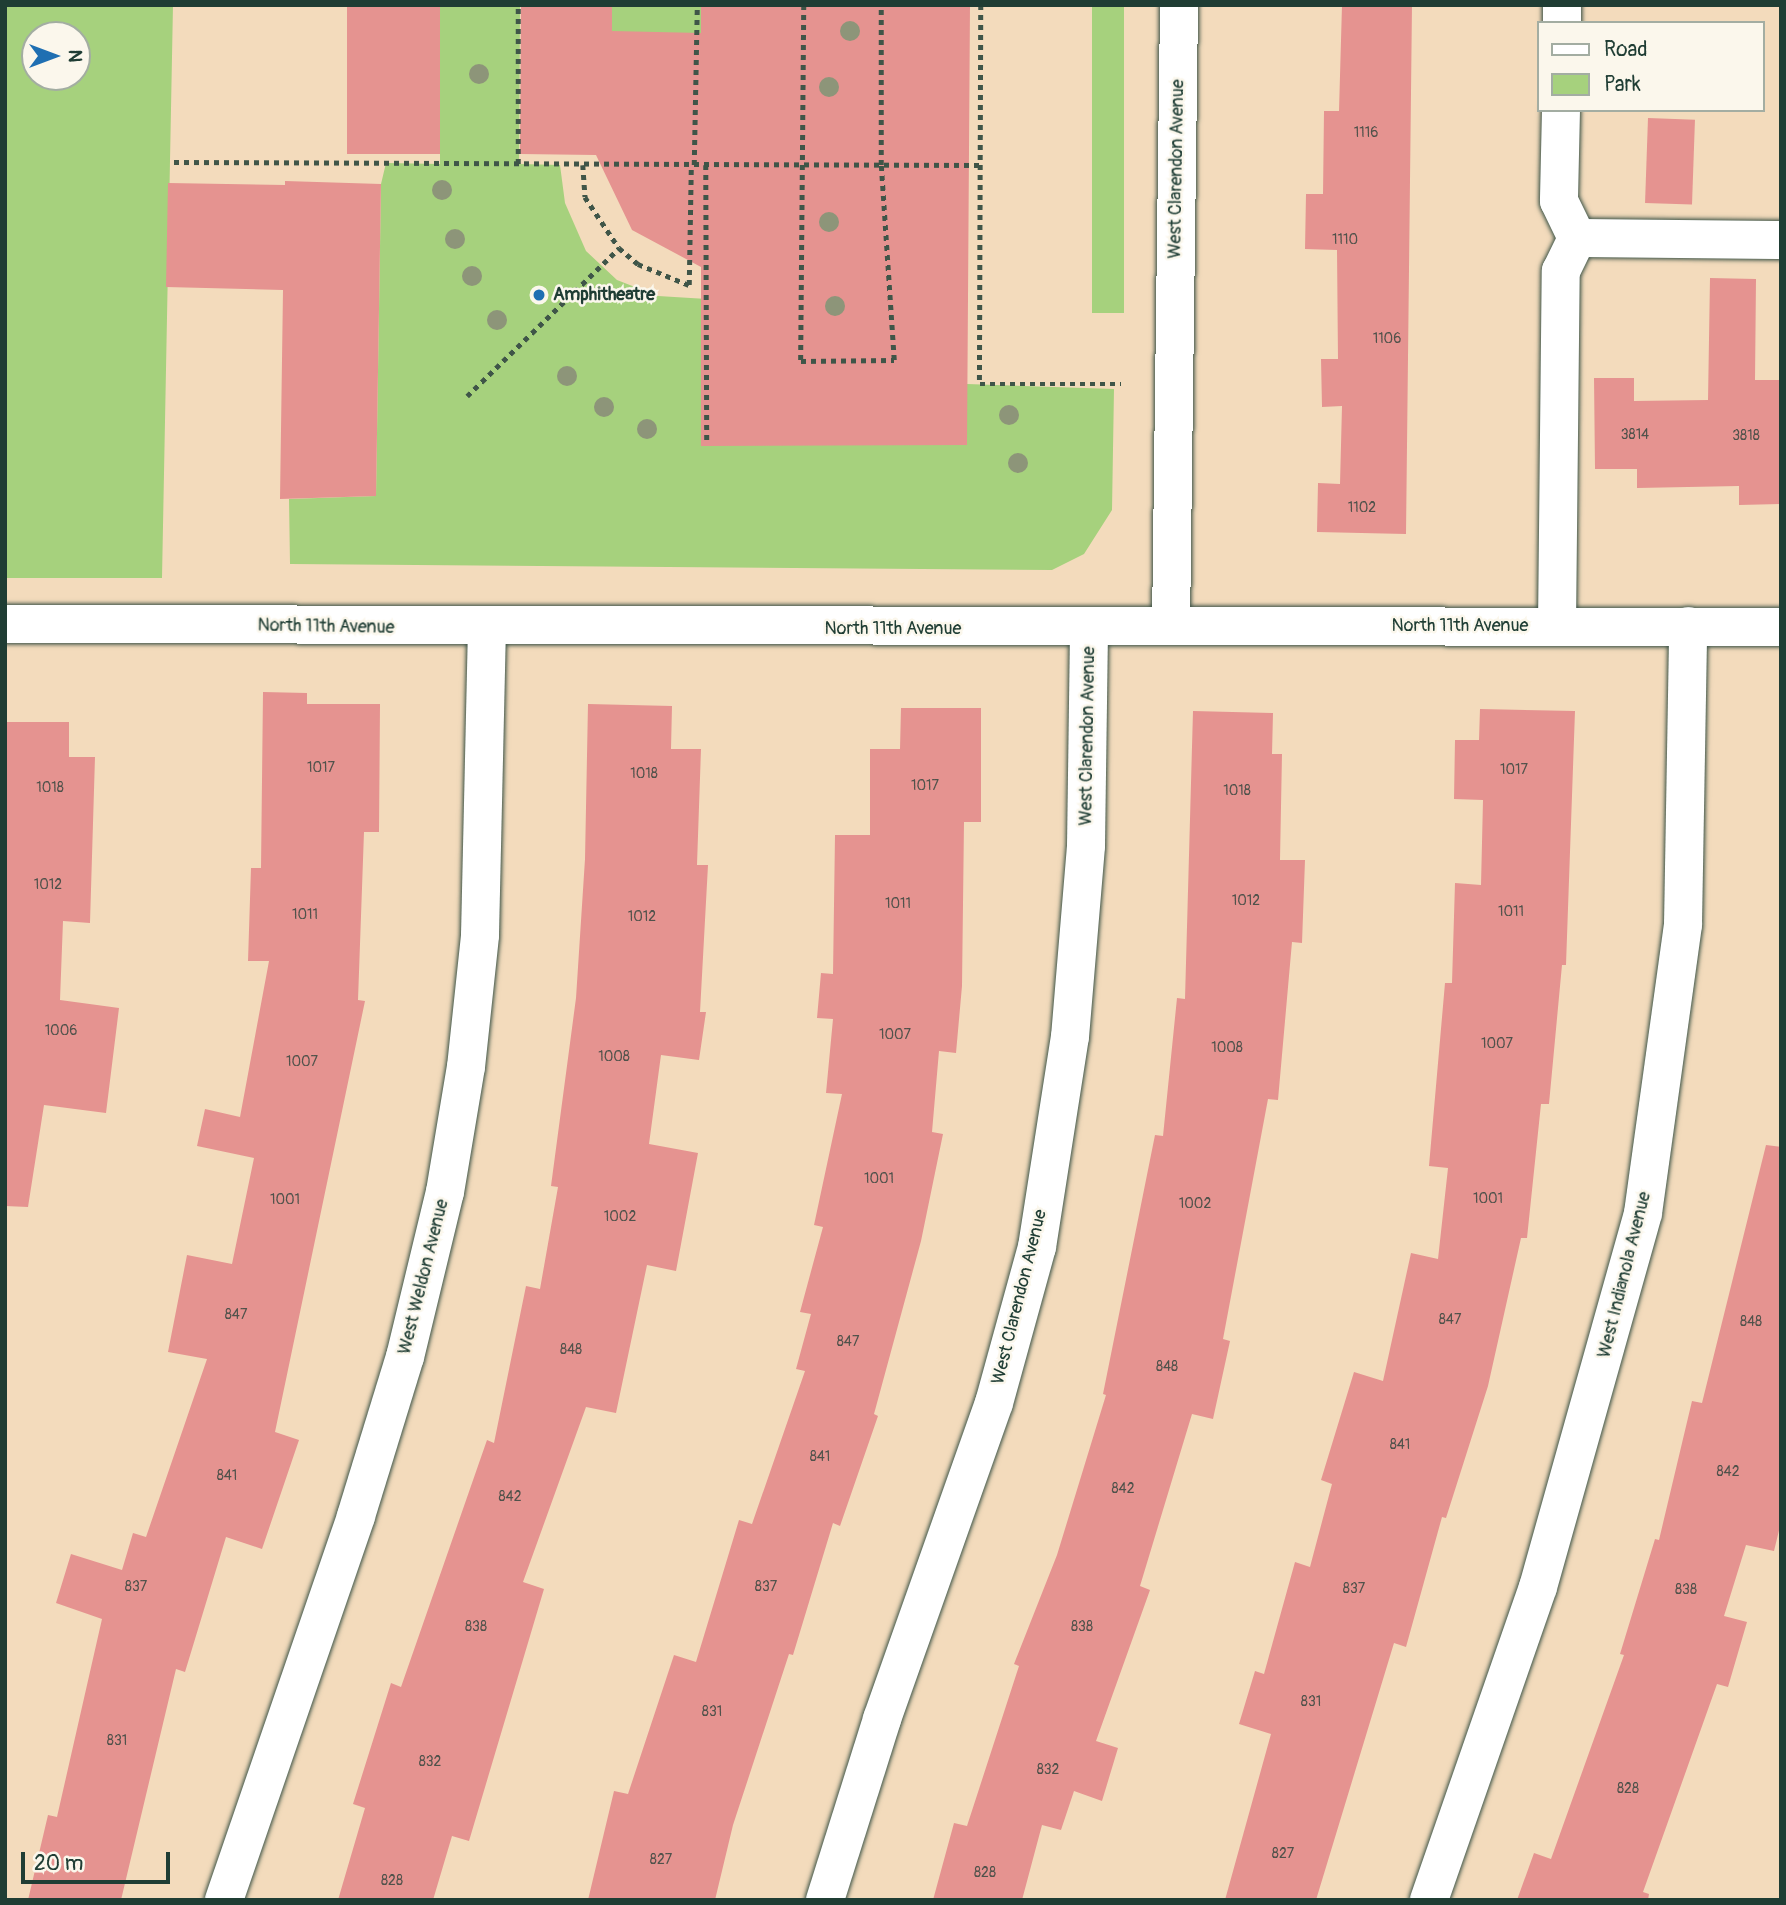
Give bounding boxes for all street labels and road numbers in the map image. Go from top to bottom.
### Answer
street label: West Clarendon Avenue [1165,79,1189,259]
street label: North 11th Avenue [257,615,395,639]
street label: North 11th Avenue [1392,615,1528,637]
street label: North 11th Avenue [825,618,961,640]
street label: West Clarendon Avenue [1076,646,1100,826]
street label: West Indianola Avenue [1594,1190,1656,1360]
street label: West Weldon Avenue [394,1197,454,1357]
street label: West Clarendon Avenue [988,1207,1052,1387]

